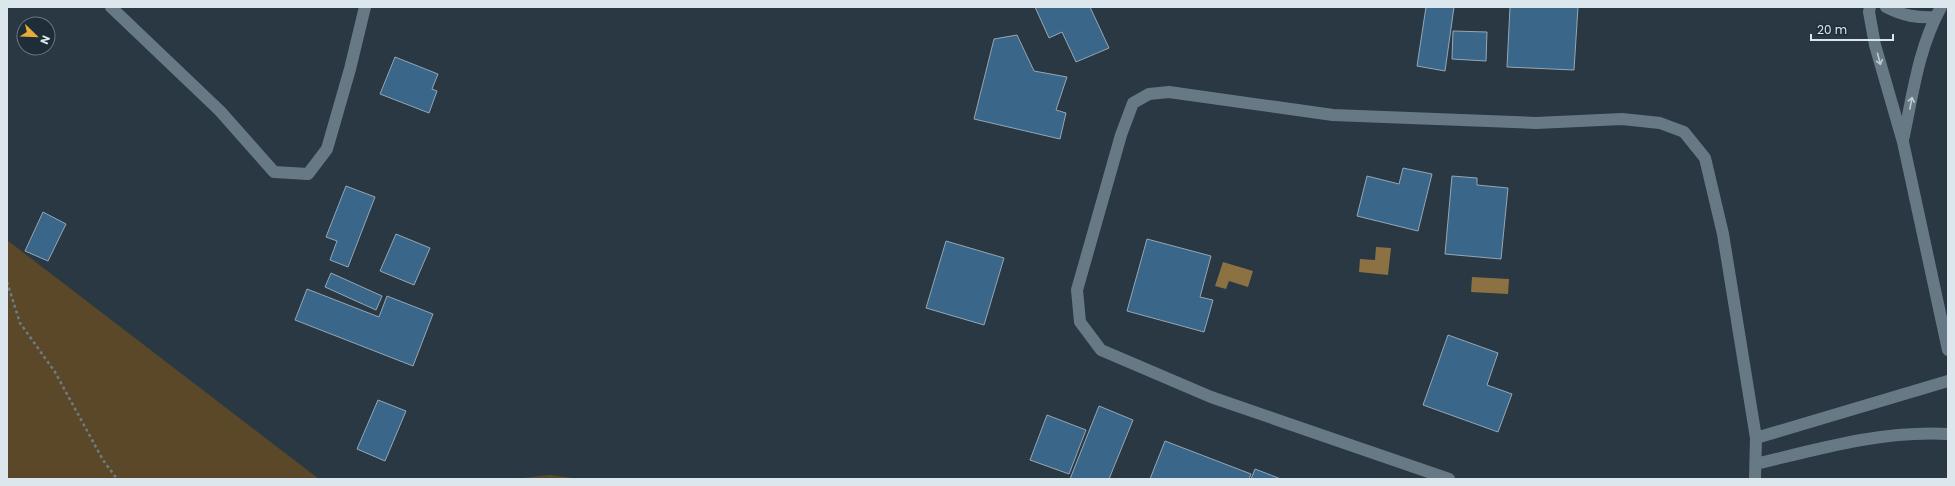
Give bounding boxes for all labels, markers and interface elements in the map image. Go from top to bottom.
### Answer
north arrow [16,16,56,56]
scale bar [1811,16,1893,42]
text: 20 m [1817,21,1847,38]
text: N [36,33,54,47]
one-way arrow [1876,52,1883,65]
one-way arrow [1907,97,1915,110]

